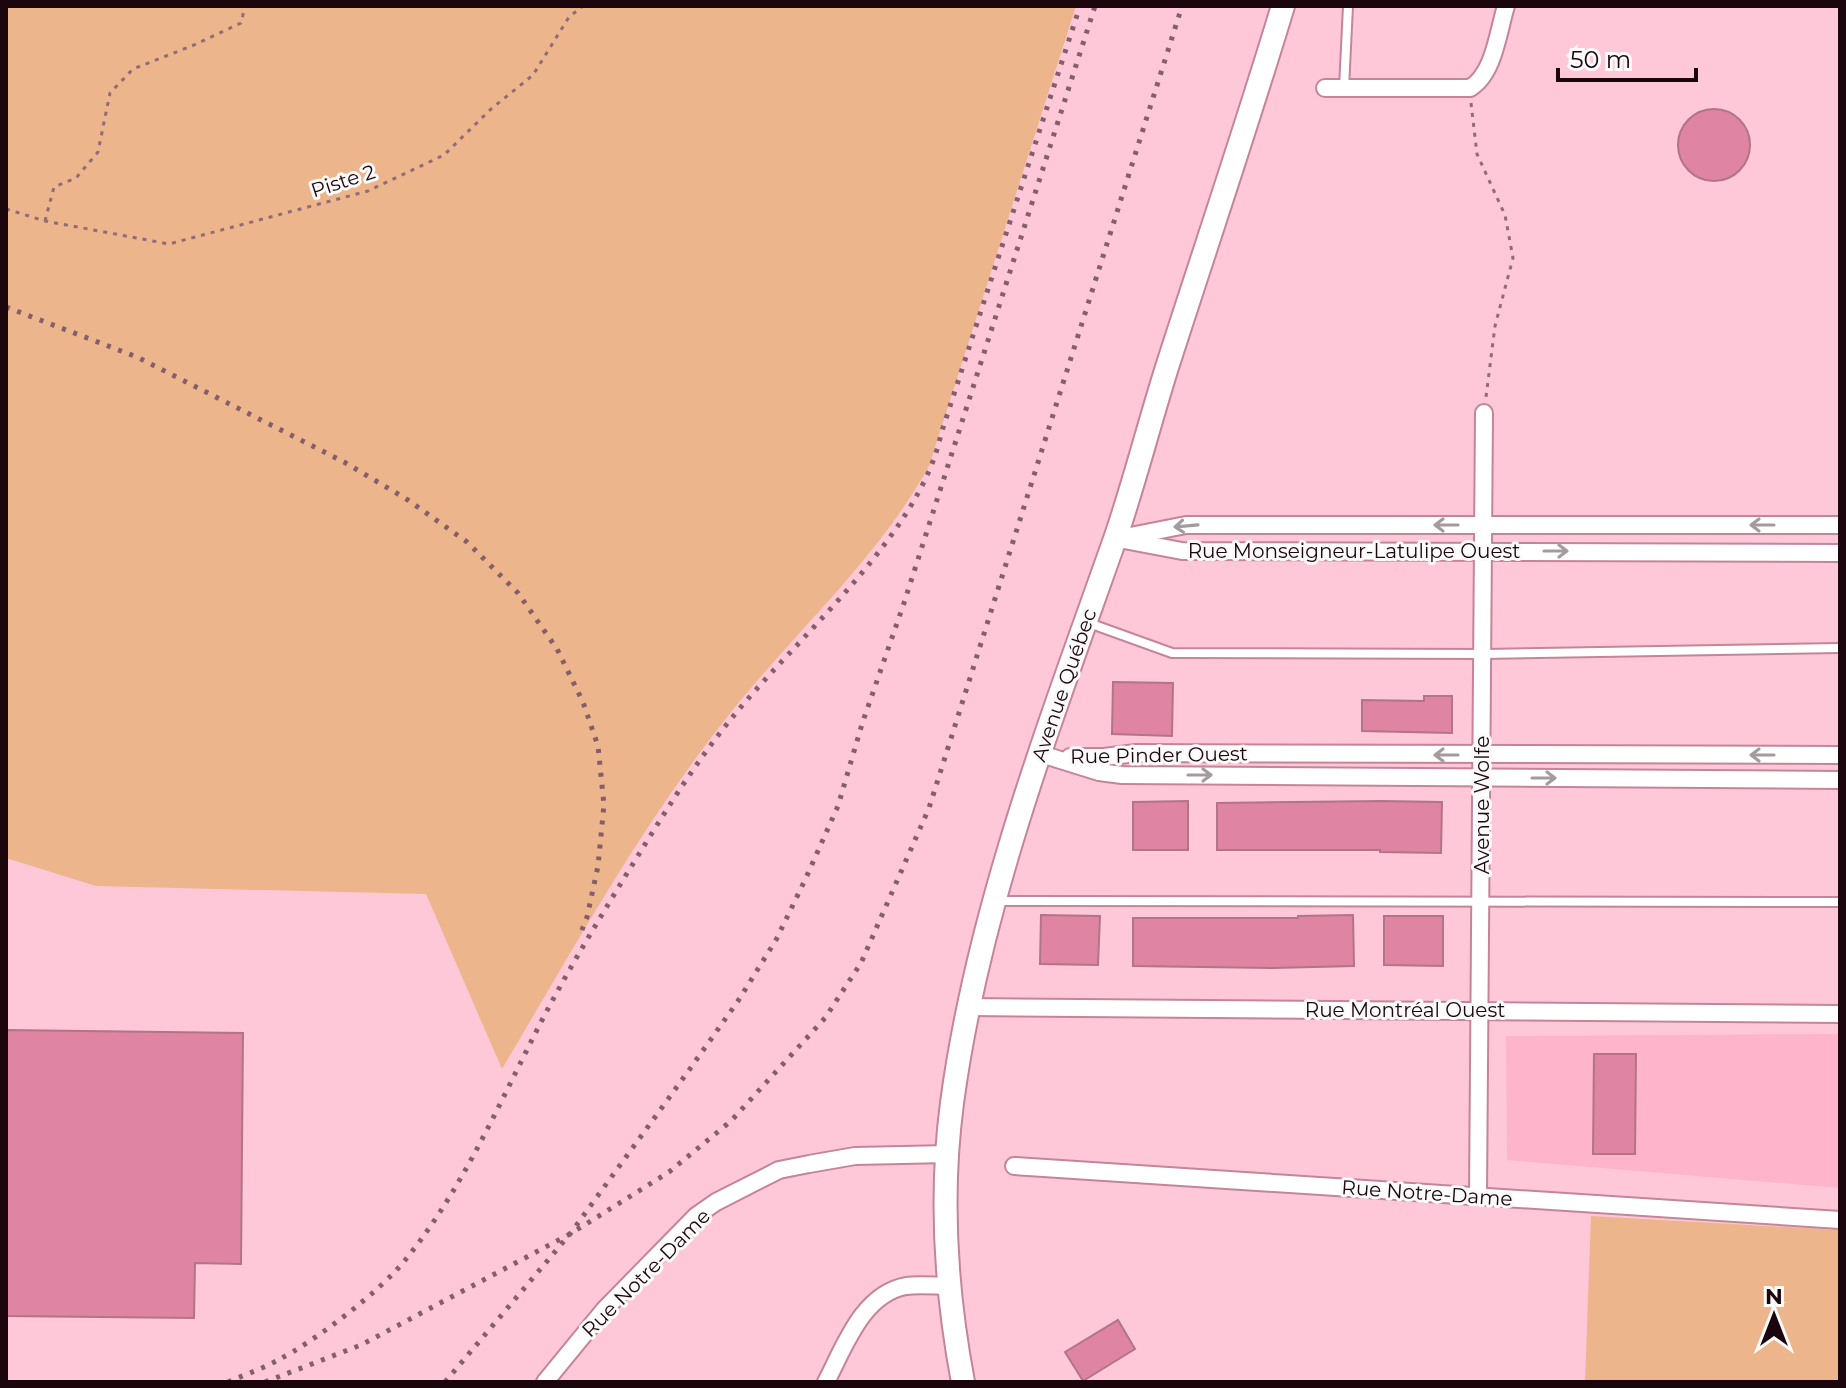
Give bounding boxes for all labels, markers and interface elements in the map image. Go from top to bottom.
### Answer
scale bar [1558,32,1696,82]
text: 50 m [1570,45,1631,74]
street label: Piste 2 [308,159,378,203]
one-way arrow [1433,517,1460,533]
one-way arrow [1749,517,1776,533]
one-way arrow [1173,519,1200,534]
street label: Rue Monseigneur-Latulipe Ouest [1188,539,1520,563]
one-way arrow [1542,543,1569,559]
street label: Avenue Québec [1027,605,1101,765]
street label: Avenue Wolfe [1470,736,1494,874]
street label: Rue Pinder Ouest [1070,741,1248,769]
one-way arrow [1433,747,1460,763]
one-way arrow [1749,747,1776,763]
one-way arrow [1186,768,1213,783]
one-way arrow [1530,770,1557,786]
street label: Rue Montréal Ouest [1305,998,1505,1022]
street label: Rue Notre-Dame [1341,1175,1513,1211]
street label: Rue Notre-Dame [577,1204,715,1342]
north arrow [1734,1276,1814,1356]
text: N [1765,1283,1783,1310]

